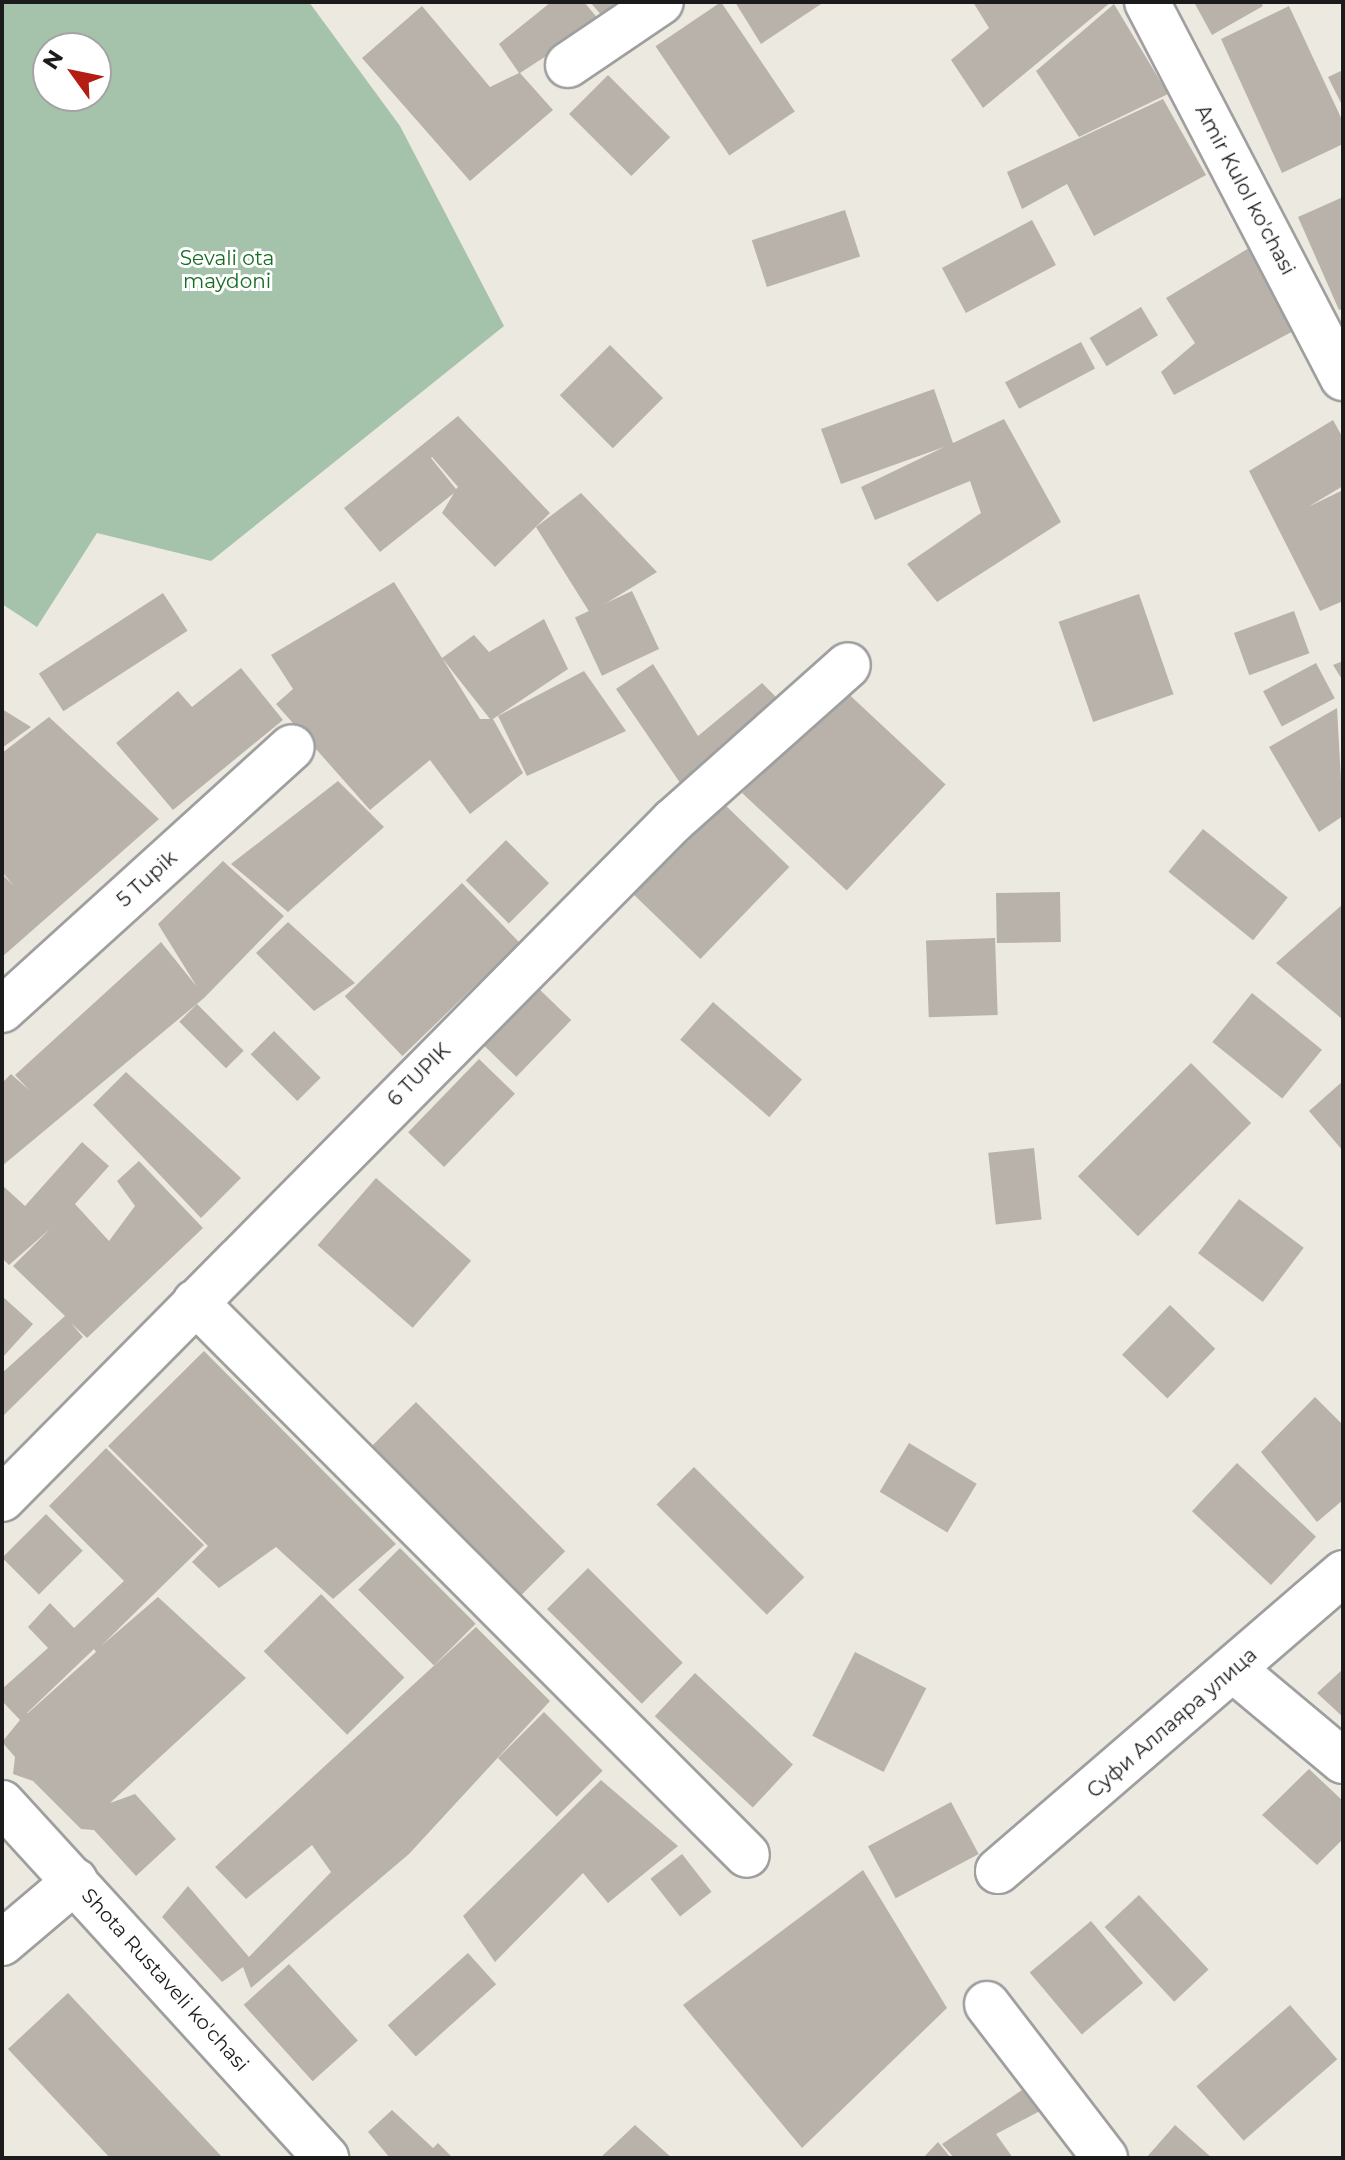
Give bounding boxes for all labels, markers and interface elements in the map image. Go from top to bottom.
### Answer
north arrow [32,32,112,112]
text: N [37,45,69,75]
street label: Amir Kulol ko'chasi [1190,101,1300,279]
park label: Sevali ota maydoni [180,246,274,293]
street label: 5 Tupik [112,846,182,912]
street label: 6 TUPIK [383,1039,455,1111]
street label: Суфи Аллаяра улица [1082,1643,1262,1803]
street label: Shota Rustaveli ko'chasi [77,1884,253,2076]

